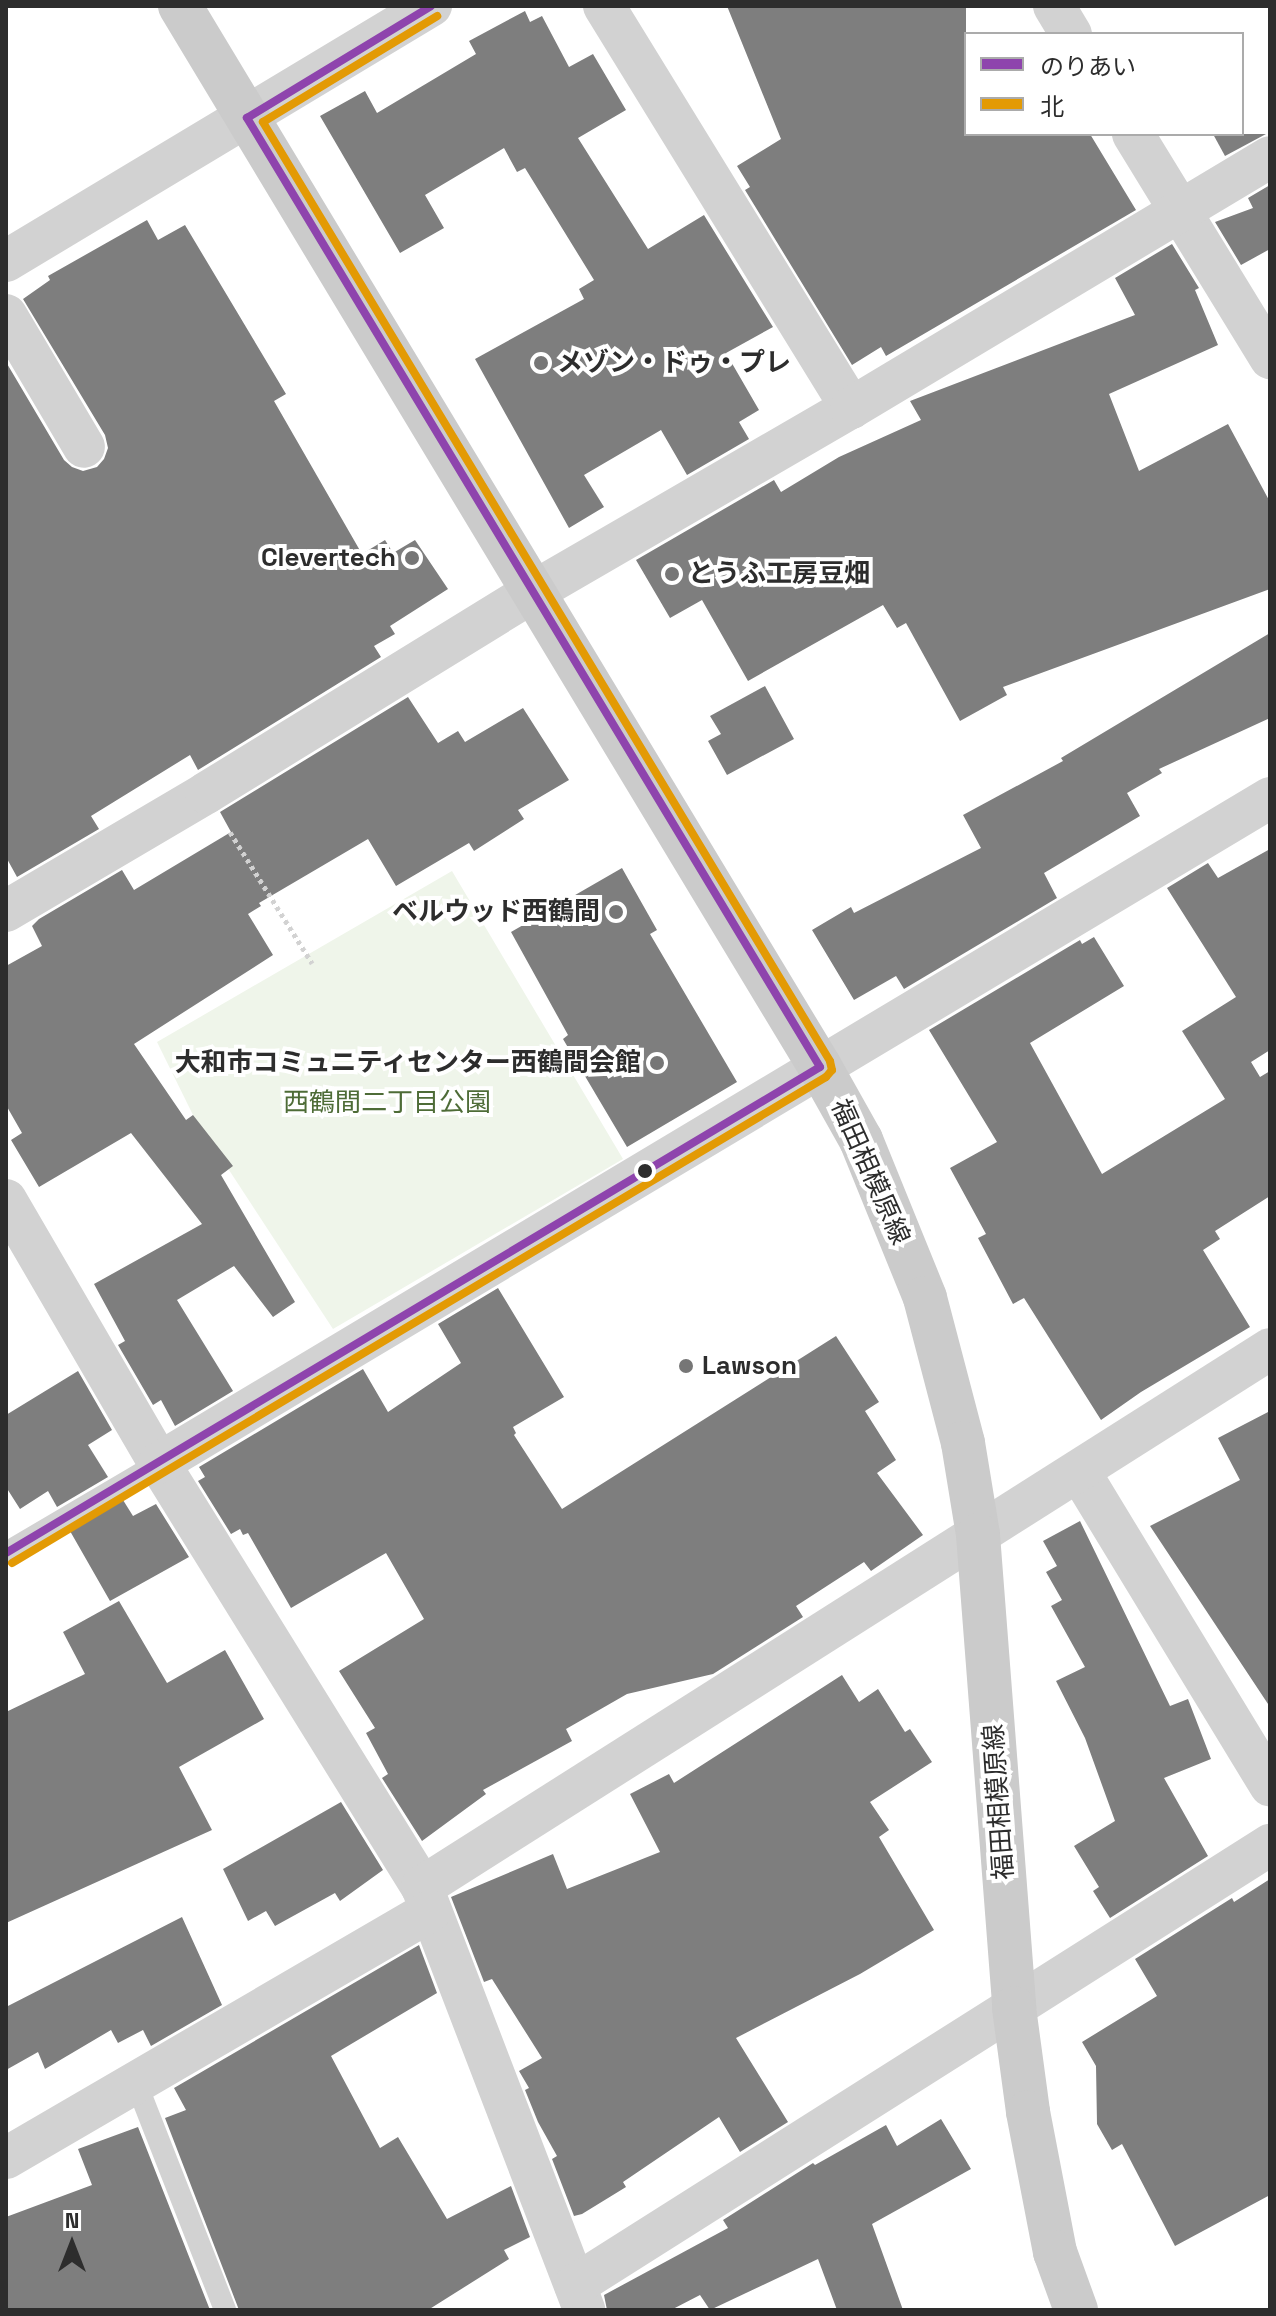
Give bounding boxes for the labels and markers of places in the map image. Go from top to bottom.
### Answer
place label: メゾン・ドゥ・プレ [557,347,791,379]
marker: メゾン・ドゥ・プレ [532,354,550,372]
place label: Clevertech [261,542,396,574]
marker: Clevertech [403,549,421,567]
place label: とうふ工房豆畑 [688,558,870,590]
marker: とうふ工房豆畑 [663,565,681,583]
place label: ベルウッド西鶴間 [392,896,600,928]
marker: ベルウッド西鶴間 [607,903,625,921]
place label: 大和市コミュニティセンター西鶴間会館 [173,1047,641,1079]
marker: 大和市コミュニティセンター西鶴間会館 [648,1054,666,1072]
unlabelled marker [637,1163,653,1179]
place label: Lawson [702,1350,797,1382]
marker: Lawson [677,1357,695,1375]

